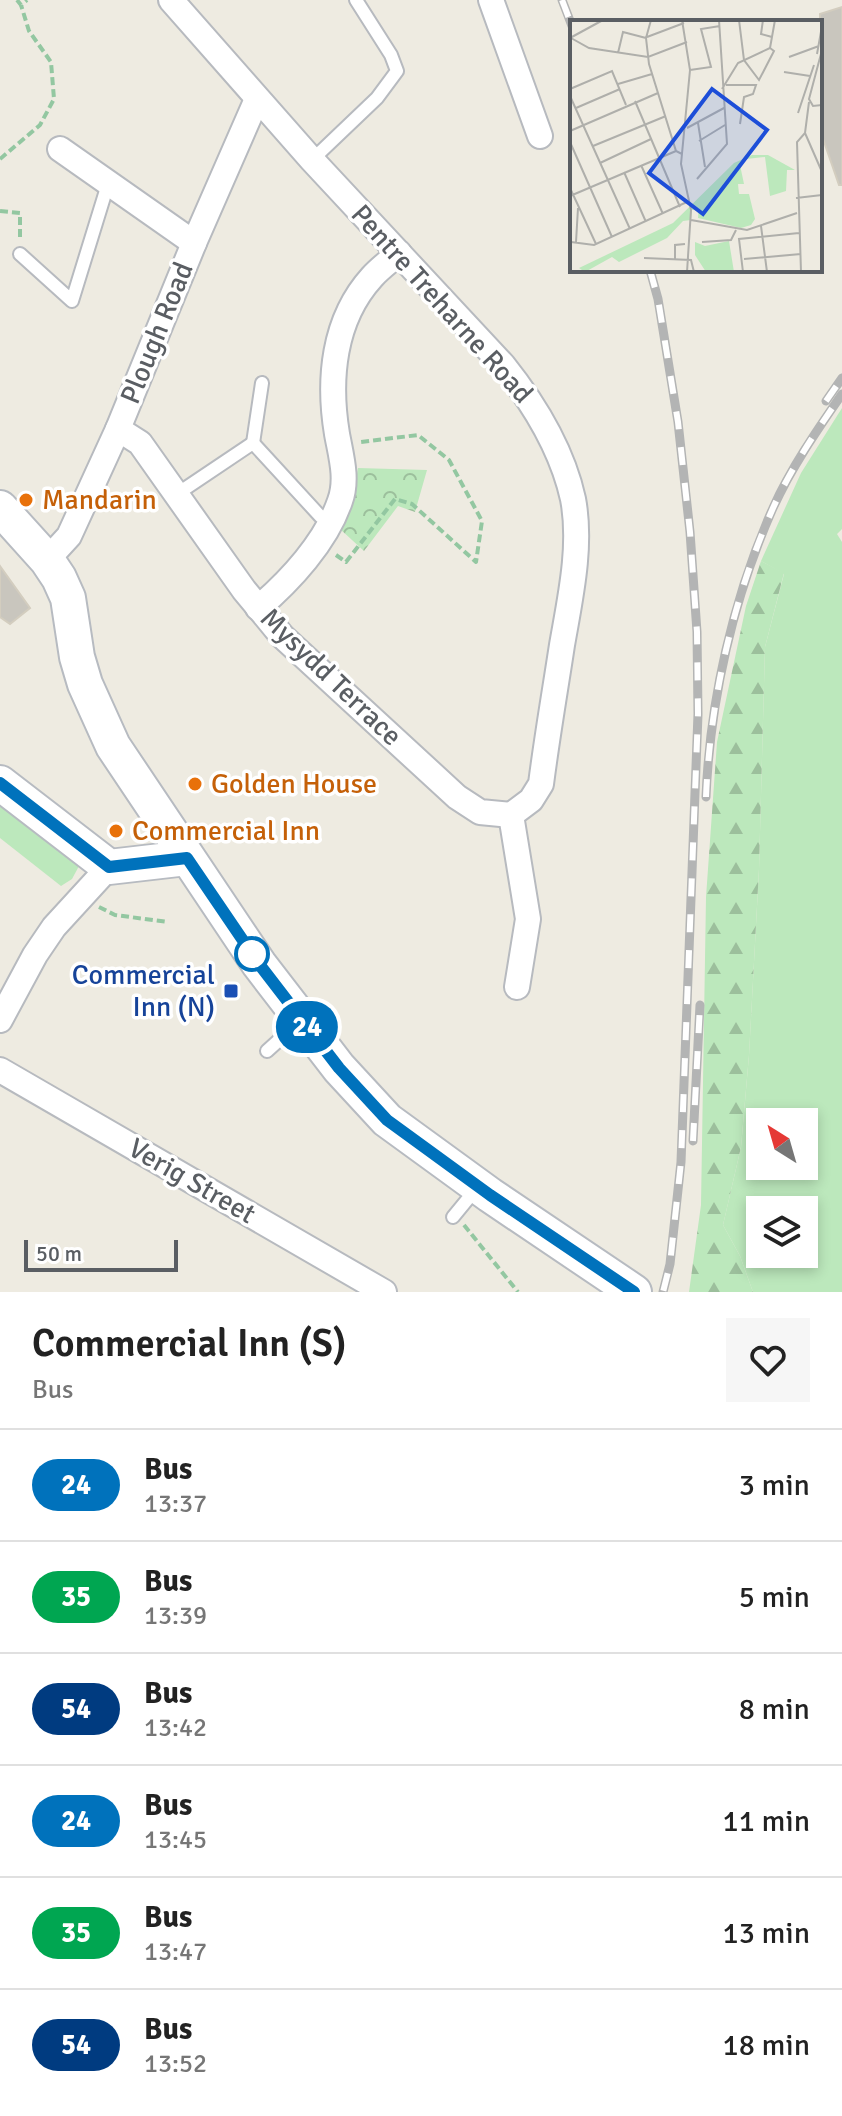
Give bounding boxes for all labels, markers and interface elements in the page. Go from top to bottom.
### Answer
inset map [570,20,822,272]
street label: Pentre Treharne Road [344,198,540,410]
street label: Plough Road [113,257,201,409]
place label: Mandarin [42,483,157,517]
marker: Mandarin [17,491,35,509]
street label: Mysydd Terrace [253,601,409,753]
place label: Golden House [211,767,377,801]
marker: Golden House [186,775,204,793]
place label: Commercial Inn [132,814,320,848]
marker: Commercial Inn [107,822,125,840]
unlabelled marker [235,937,269,971]
place label: Commercial Inn (N) [72,958,215,1024]
marker: Commercial Inn (N) [222,982,240,1000]
line badge: 24 [271,1001,343,1053]
text: 24 [292,1010,322,1044]
north arrow [746,1108,818,1180]
map controls [746,1108,818,1268]
street label: Verig Street [122,1131,262,1231]
button: layers [746,1196,818,1268]
scale bar [24,1236,178,1272]
text: 50 m [36,1240,82,1267]
button: heart [726,1318,810,1402]
text: Commercial Inn (S) [32,1320,346,1367]
text: Bus [32,1374,73,1406]
text: Bus [144,1451,192,1488]
text: 3 min [739,1467,810,1504]
text: 24 [61,1468,91,1502]
text: 13:37 [144,1488,207,1520]
text: Bus [144,1563,192,1600]
text: 5 min [739,1579,810,1616]
text: 35 [61,1580,91,1614]
text: 13:39 [144,1600,207,1632]
text: Bus [144,1675,192,1712]
text: 8 min [739,1691,810,1728]
text: 54 [61,1692,91,1726]
text: 13:42 [144,1712,207,1744]
text: Bus [144,1787,192,1824]
text: 11 min [723,1803,810,1840]
text: 24 [61,1804,91,1838]
text: 13:45 [144,1824,207,1856]
text: Bus [144,1899,192,1936]
text: 13 min [723,1915,810,1952]
text: 35 [61,1916,91,1950]
text: 13:47 [144,1936,207,1968]
text: Bus [144,2011,192,2048]
text: 18 min [723,2027,810,2064]
text: 54 [61,2028,91,2062]
text: 13:52 [144,2048,207,2080]

